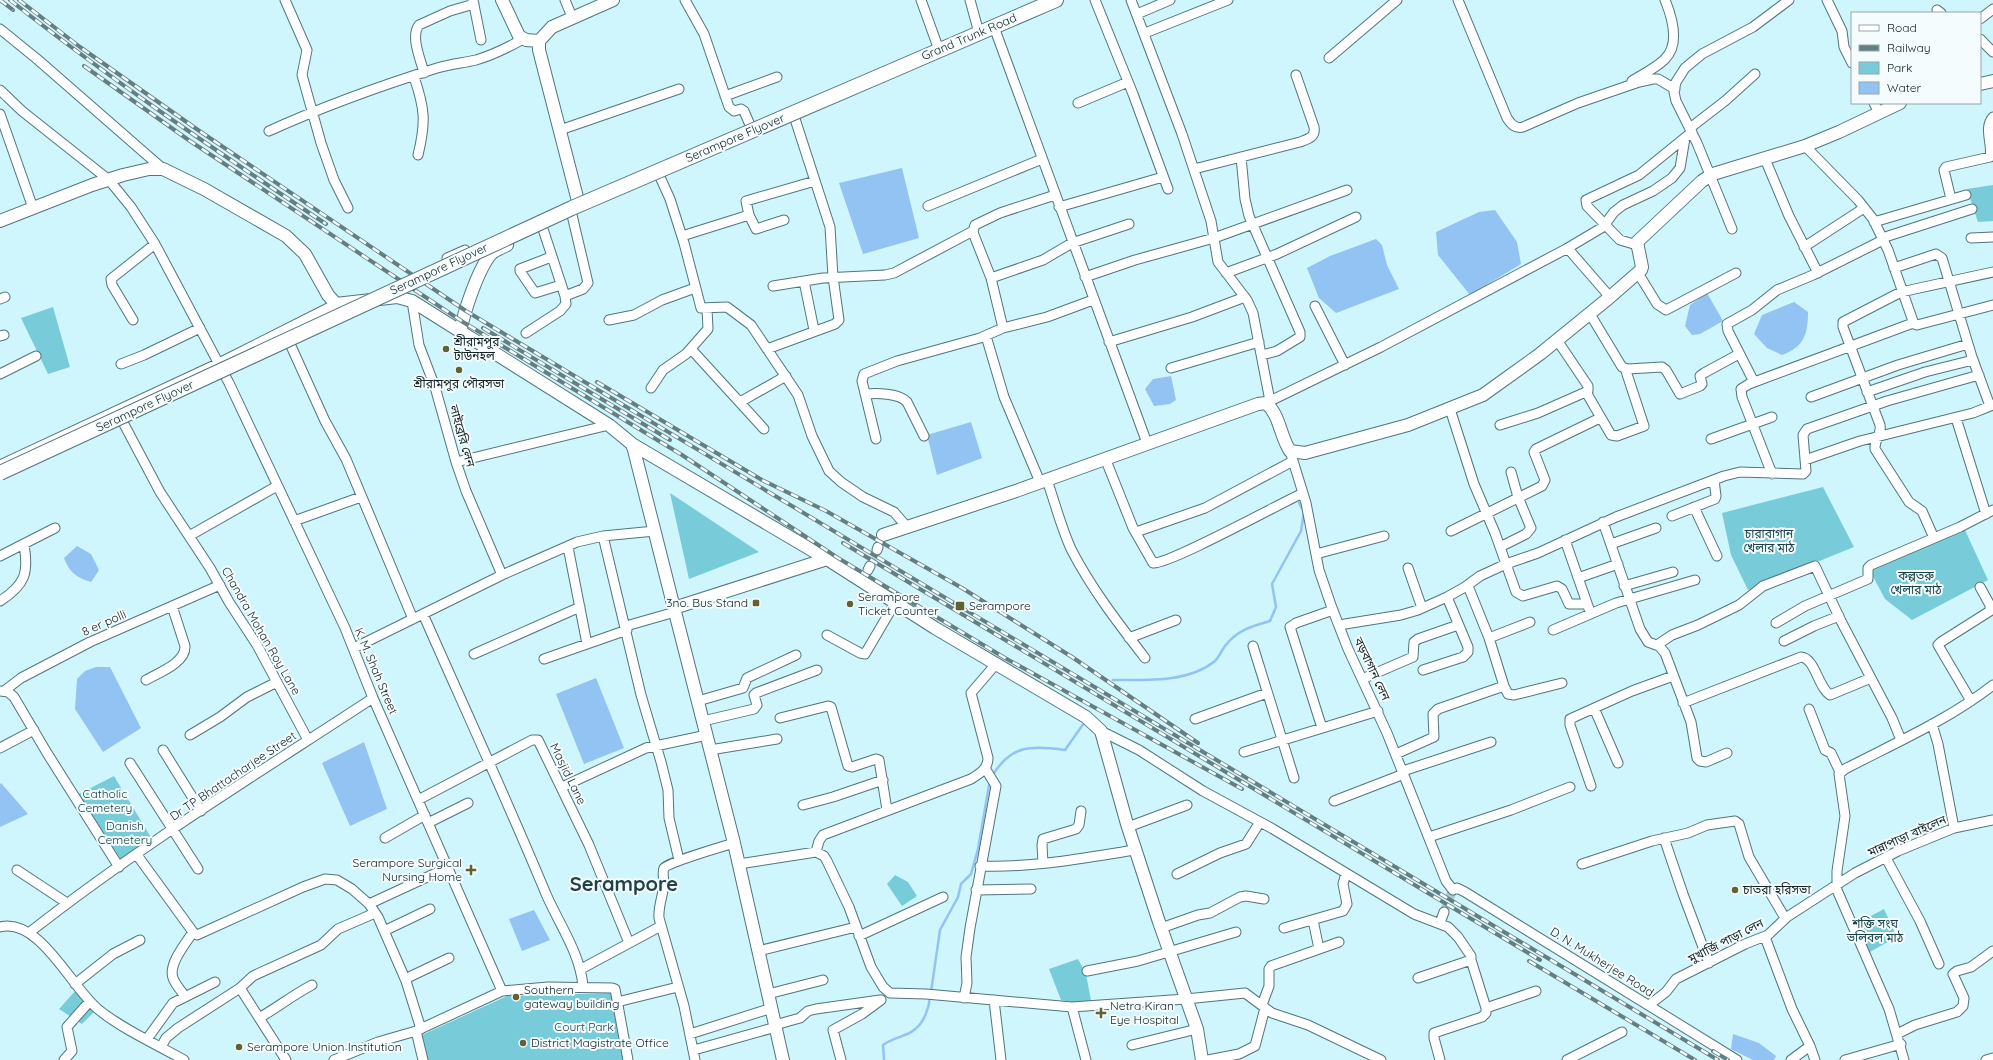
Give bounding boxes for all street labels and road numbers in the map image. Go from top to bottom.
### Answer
street label: Grand Trunk Road [919,10,1019,63]
street label: Serampore Flyover [683,110,787,165]
street label: Serampore Flyover [388,239,490,298]
street label: Serampore Flyover [94,376,196,435]
street label: লাইব্রেরি লেন [446,402,479,469]
street label: Chandra Mohan Roy Lane [219,564,304,698]
street label: 8 er polli [79,606,128,639]
street label: K. M. Shah Street [351,625,401,716]
street label: বড়বাগান লেন [1351,634,1394,703]
street label: Dr TP Bhattacharjee Street [167,728,299,824]
street label: Masjid Lane [547,741,590,807]
street label: মান্নাপাড়া বাইলেন [1864,811,1949,860]
street label: মুখার্জি পাড়া লেন [1685,915,1767,967]
street label: D. N. Mukherjee Road [1548,924,1657,1000]

